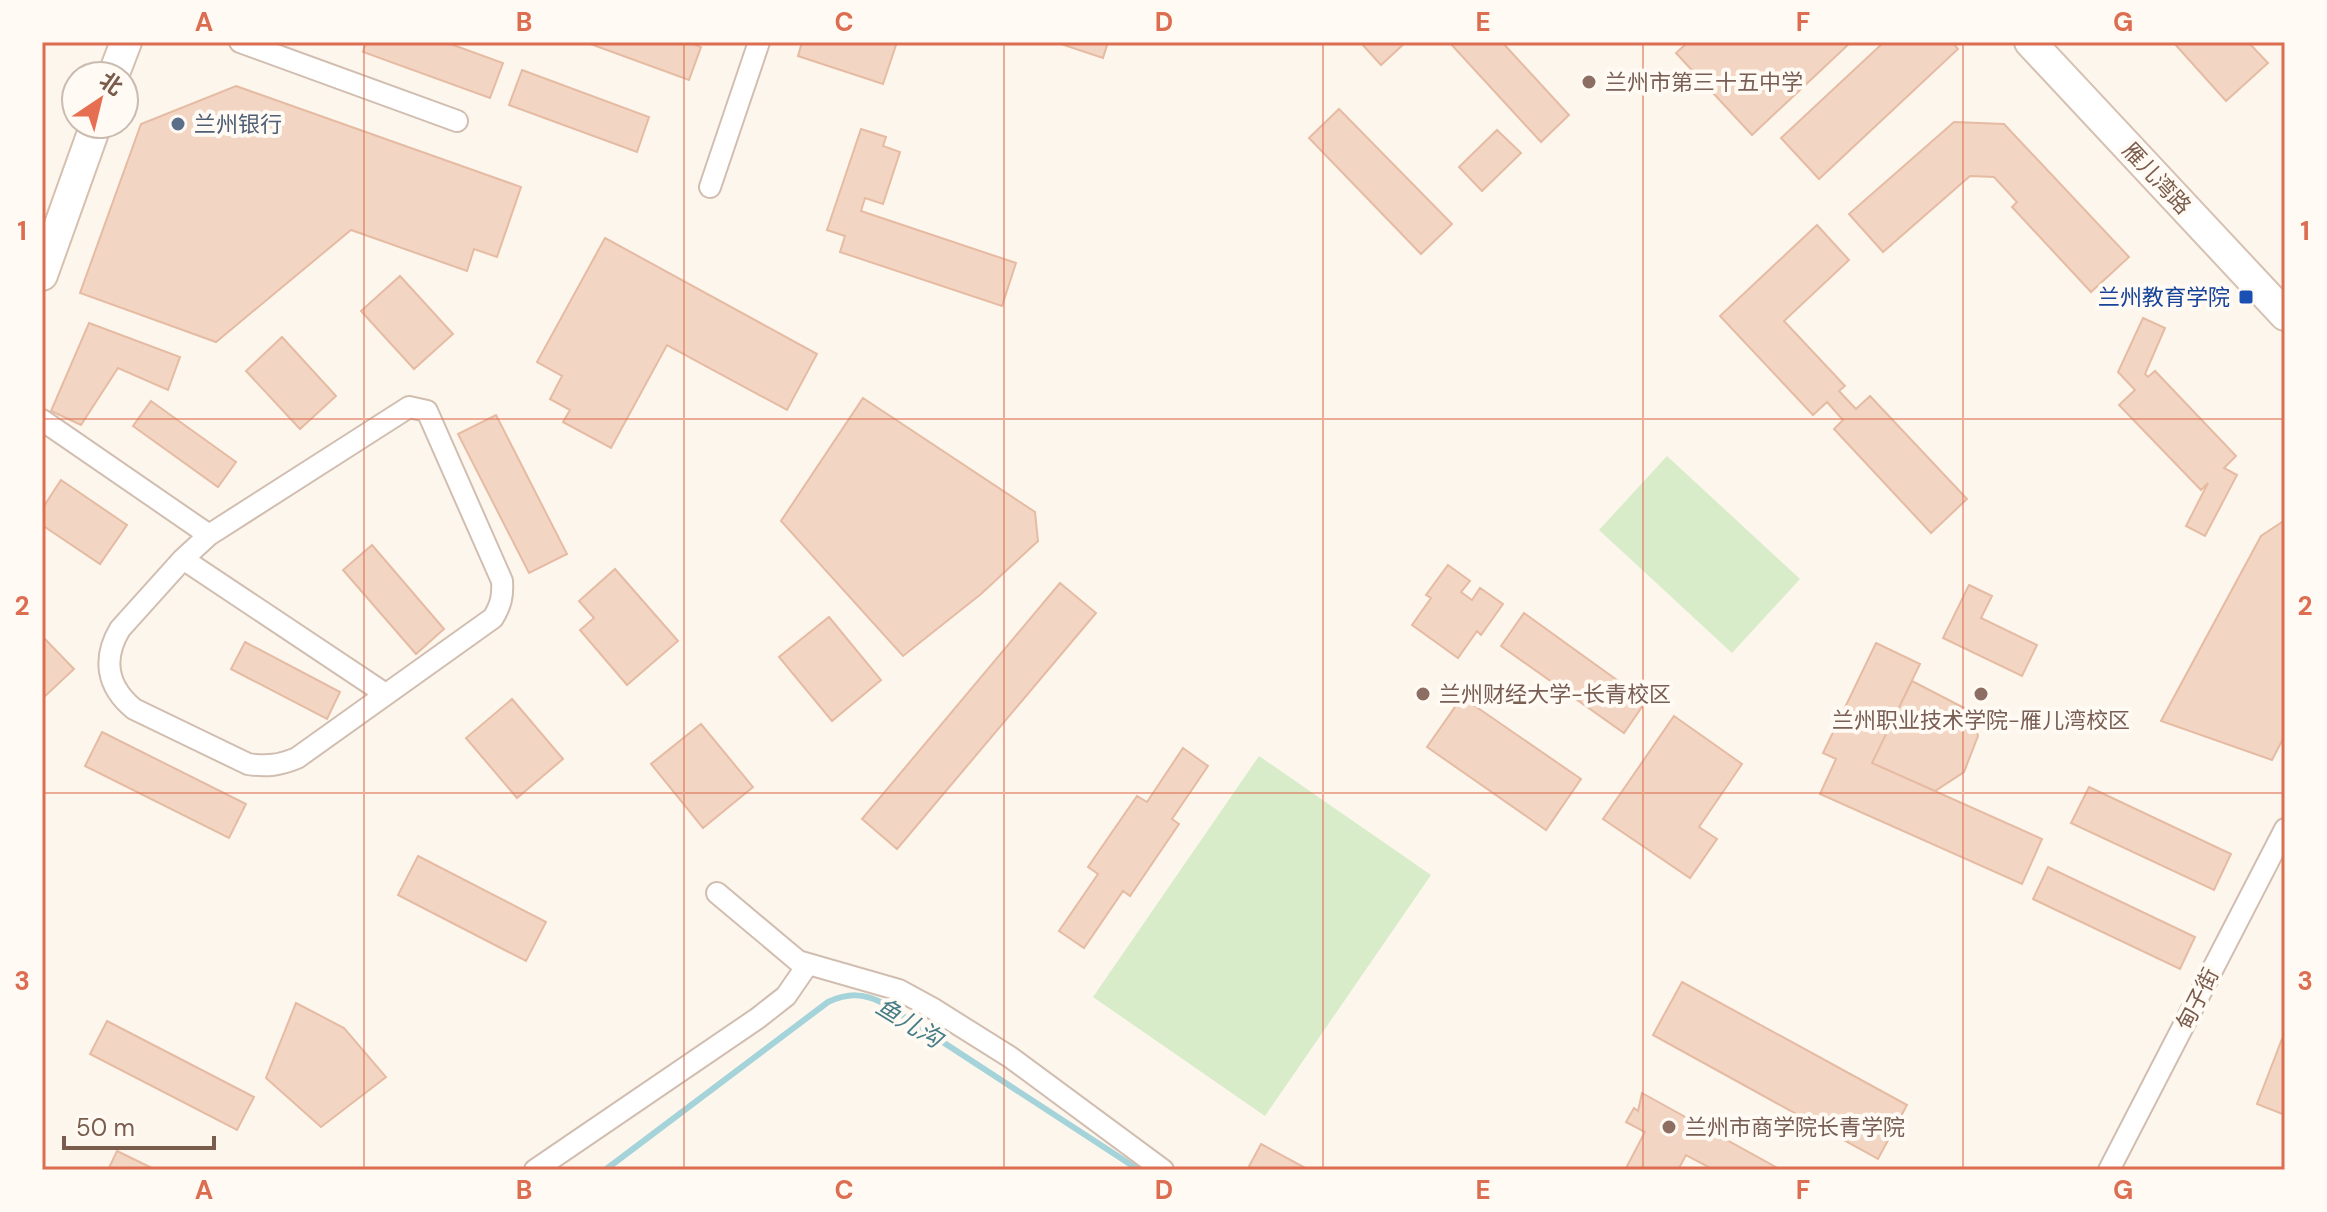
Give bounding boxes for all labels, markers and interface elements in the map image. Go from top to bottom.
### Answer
text: A [195,5,213,39]
text: B [516,5,532,39]
text: C [834,5,854,39]
text: D [1155,5,1173,39]
text: E [1475,5,1491,39]
text: F [1796,5,1810,39]
text: G [2113,5,2133,39]
north arrow [60,60,140,140]
text: 北 [94,66,129,102]
place label: 兰州市第三十五中学 [1605,68,1803,97]
marker: 兰州市第三十五中学 [1580,73,1598,91]
place label: 兰州银行 [194,110,282,139]
marker: 兰州银行 [169,115,187,133]
street label: 雁儿湾路 [2116,136,2197,220]
text: 1 [17,214,27,248]
text: 1 [2300,214,2310,248]
place label: 兰州教育学院 [2098,283,2230,312]
marker: 兰州教育学院 [2237,288,2255,306]
text: 2 [14,589,30,623]
text: 2 [2297,589,2313,623]
place label: 兰州财经大学-长青校区 [1439,680,1671,709]
marker: 兰州财经大学-长青校区 [1414,685,1432,703]
marker: 兰州职业技术学院-雁儿湾校区 [1972,685,1990,703]
place label: 兰州职业技术学院-雁儿湾校区 [1832,706,2130,735]
street label: 甸子街 [2170,963,2225,1035]
text: 3 [14,964,30,998]
text: 3 [2297,964,2313,998]
water label: 鱼儿沟 [870,991,951,1056]
scale bar [64,1100,214,1150]
text: 50 m [76,1112,135,1143]
place label: 兰州市商学院长青学院 [1685,1113,1905,1142]
marker: 兰州市商学院长青学院 [1660,1118,1678,1136]
text: A [195,1173,213,1207]
text: B [516,1173,532,1207]
text: C [834,1173,854,1207]
text: D [1155,1173,1173,1207]
text: E [1475,1173,1491,1207]
text: F [1796,1173,1810,1207]
text: G [2113,1173,2133,1207]

